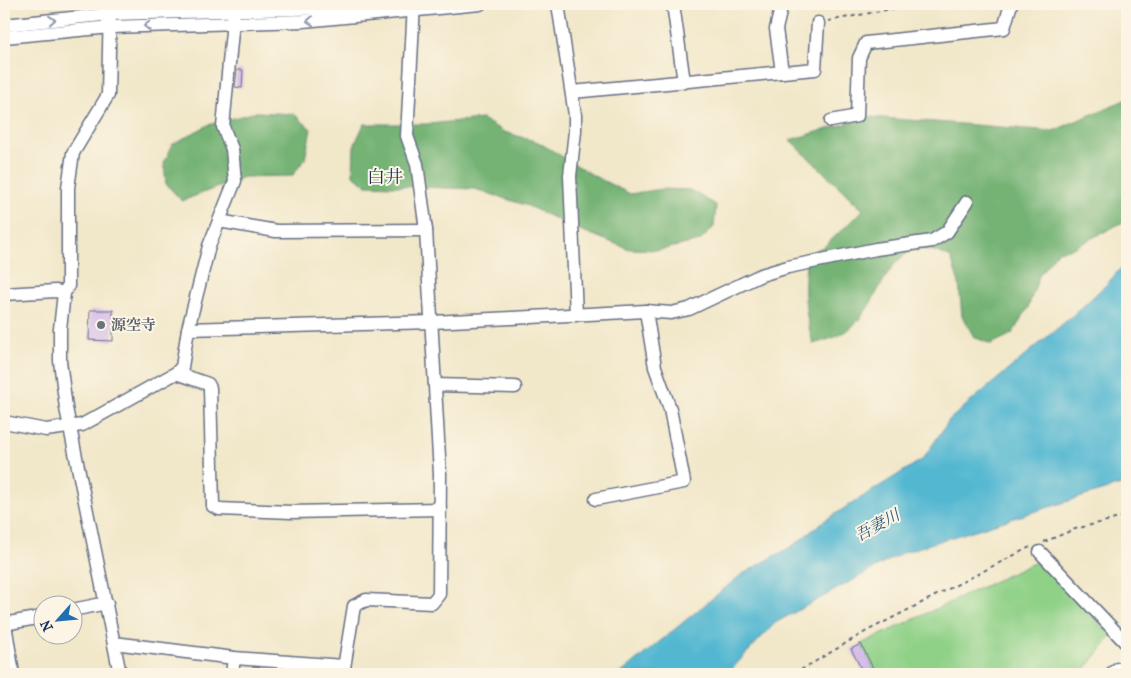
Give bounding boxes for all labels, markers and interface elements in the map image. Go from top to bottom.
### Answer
one-way arrow [49,15,57,26]
one-way arrow [306,15,314,26]
one-way arrow [143,21,151,31]
district label: 白井 [367,167,403,188]
place label: 源空寺 [111,316,156,334]
marker: 源空寺 [95,319,107,331]
water label: 吾妻川 [851,504,904,545]
north arrow [32,596,82,646]
text: N [37,617,57,634]

